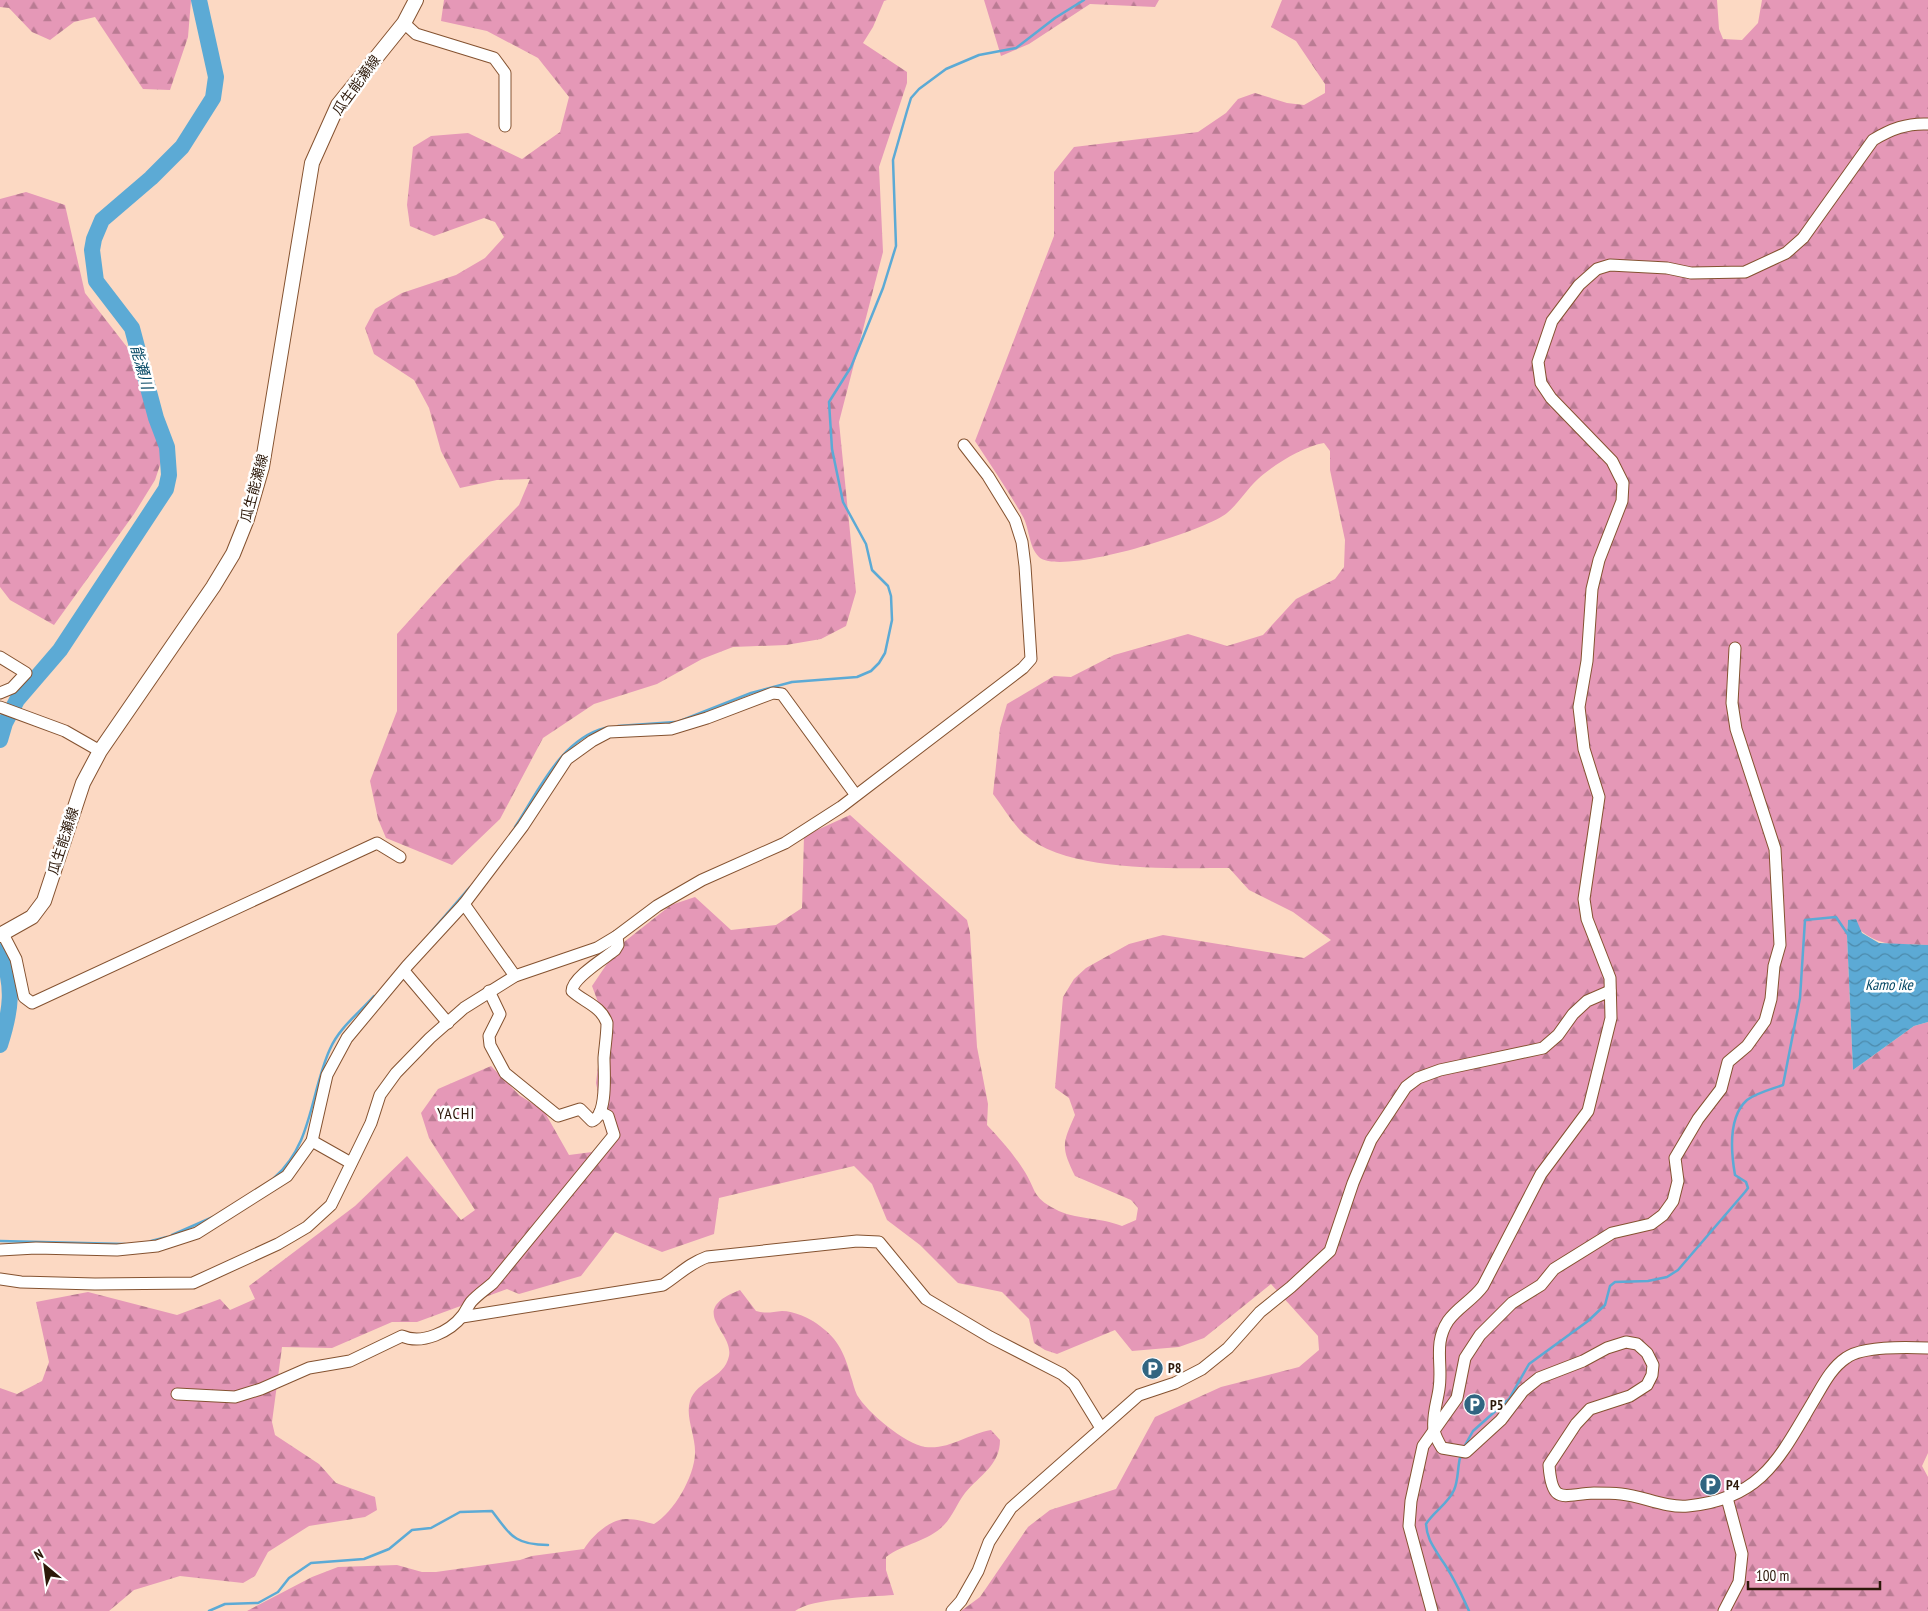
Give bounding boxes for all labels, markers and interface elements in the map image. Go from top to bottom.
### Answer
street label: 瓜生能瀬線 [328,51,384,119]
water label: 能瀬川 [127,343,158,393]
street label: 瓜生能瀬線 [236,452,272,524]
street label: 瓜生能瀬線 [44,805,82,877]
water label: Kamo ike [1865,975,1914,994]
district label: YACHI [437,1103,475,1123]
parking icon: P8 [1140,1356,1164,1380]
place label: P8 [1168,1359,1181,1377]
parking icon: P5 [1462,1393,1486,1417]
place label: P5 [1490,1396,1503,1414]
parking icon: P4 [1698,1473,1722,1497]
place label: P4 [1726,1476,1740,1494]
north arrow [20,1541,70,1591]
text: N [31,1545,46,1564]
scale bar [1748,1558,1880,1590]
text: 100 m [1756,1566,1789,1585]

